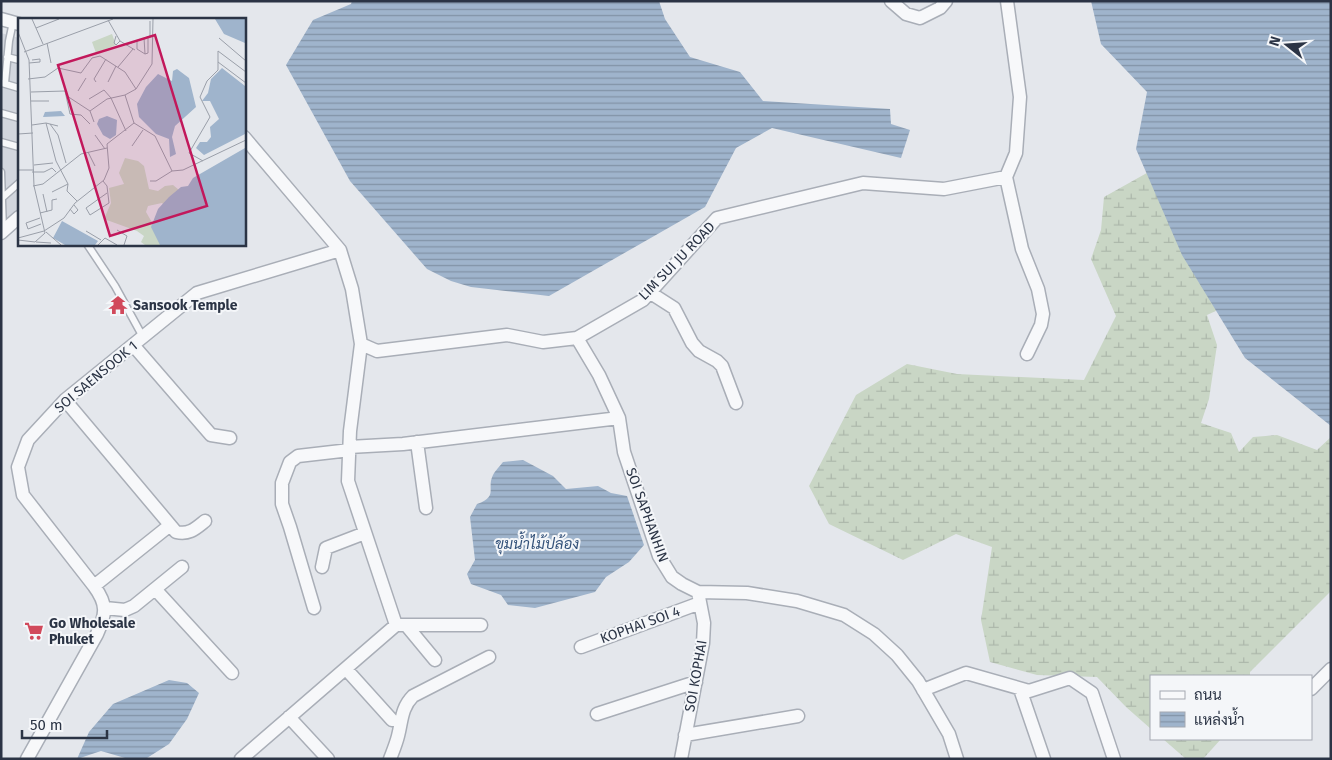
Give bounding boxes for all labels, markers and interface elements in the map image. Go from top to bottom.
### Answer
inset map [18,18,245,245]
north arrow [1262,20,1312,70]
text: N [1266,34,1285,48]
street label: LIM SUI JU ROAD [635,218,719,304]
temple icon: Sansook Temple [107,294,129,316]
place label: Sansook Temple [133,297,238,314]
street label: SOI SAENSOOK 1 [51,337,141,417]
street label: SOI SAPHANHIN [622,465,672,565]
water label: ขุมน้ำไม้ปล้อง [495,531,579,555]
street label: KOPHAI SOI 4 [598,602,683,647]
place label: Go Wholesale Phuket [49,615,136,648]
supermarket icon: Go Wholesale Phuket [23,620,45,642]
street label: SOI KOPHAI [681,639,711,713]
legend [1150,675,1312,740]
text: ถนน [1194,686,1222,704]
text: แหล่งน้ำ [1194,707,1245,729]
scale bar [22,708,108,740]
text: 50 m [30,716,63,734]

